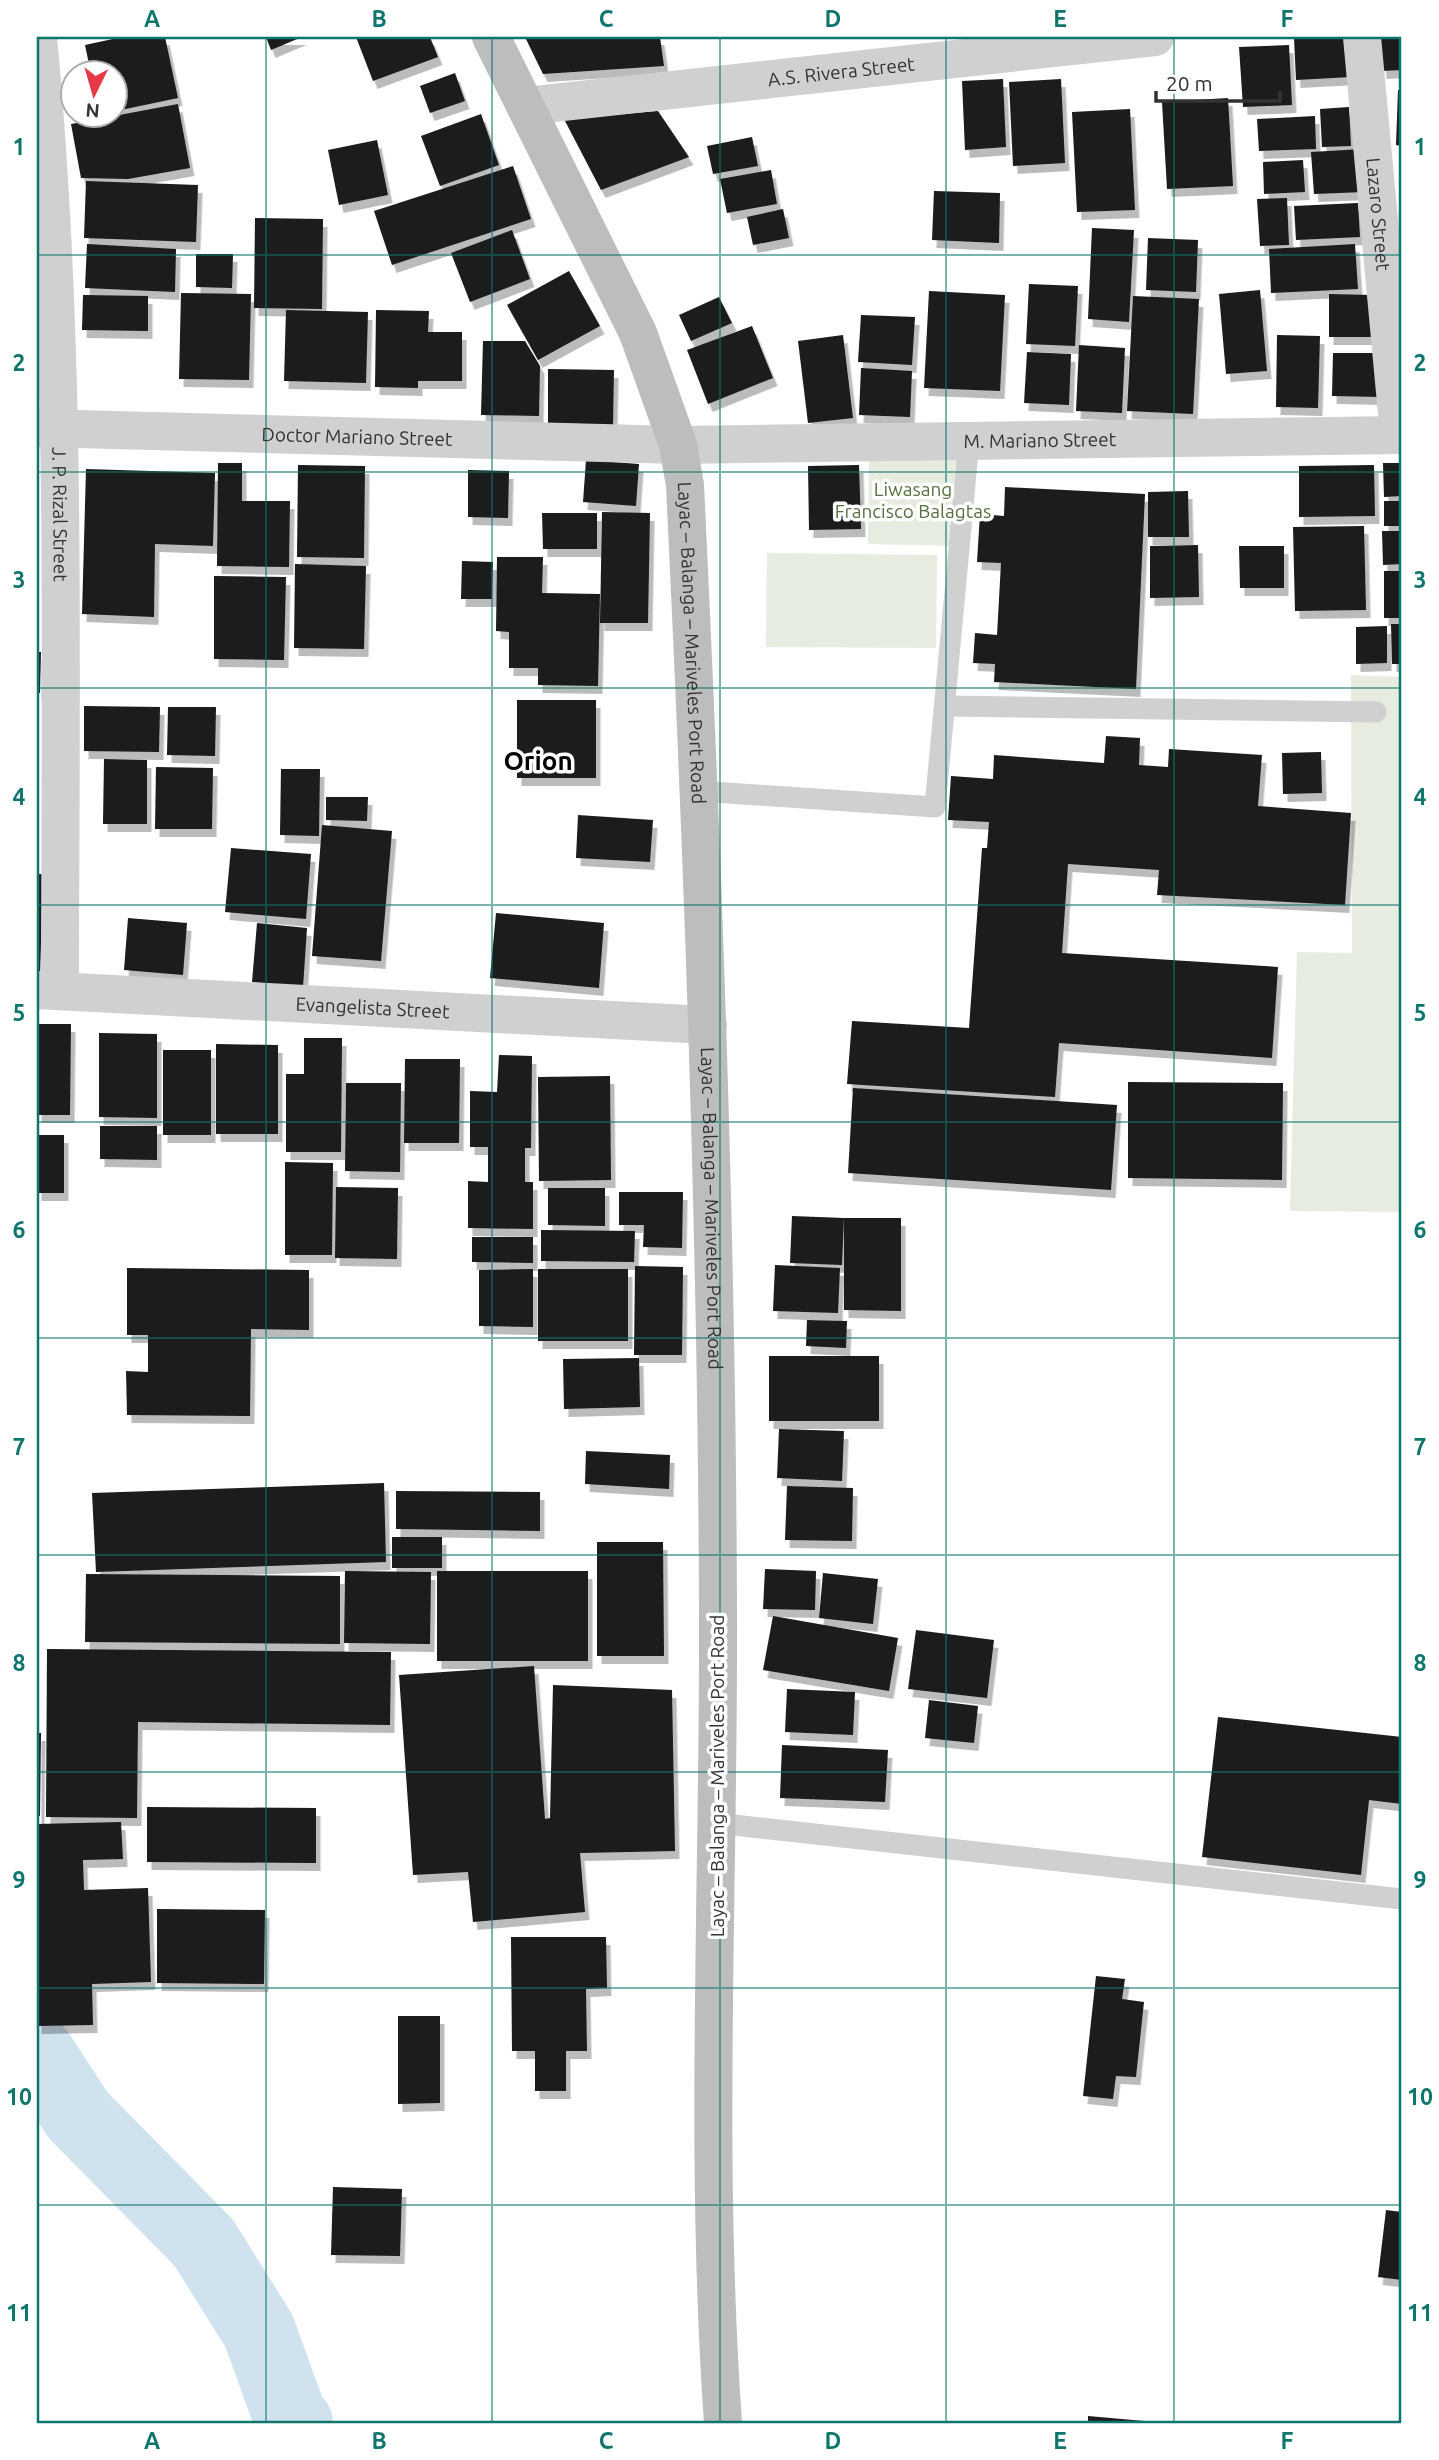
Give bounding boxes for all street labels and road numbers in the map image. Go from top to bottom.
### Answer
street label: A.S. Rivera Street [766,52,916,90]
street label: Lazaro Street [1362,157,1395,272]
street label: Doctor Mariano Street [261,423,453,450]
street label: M. Mariano Street [963,428,1117,452]
street label: J. P. Rizal Street [48,447,72,582]
street label: Layac – Balanga – Mariveles Port Road [674,481,710,805]
street label: Evangelista Street [295,992,451,1023]
street label: Layac – Balanga – Mariveles Port Road [697,1047,727,1370]
street label: Layac – Balanga – Mariveles Port Road [706,1615,728,1937]

